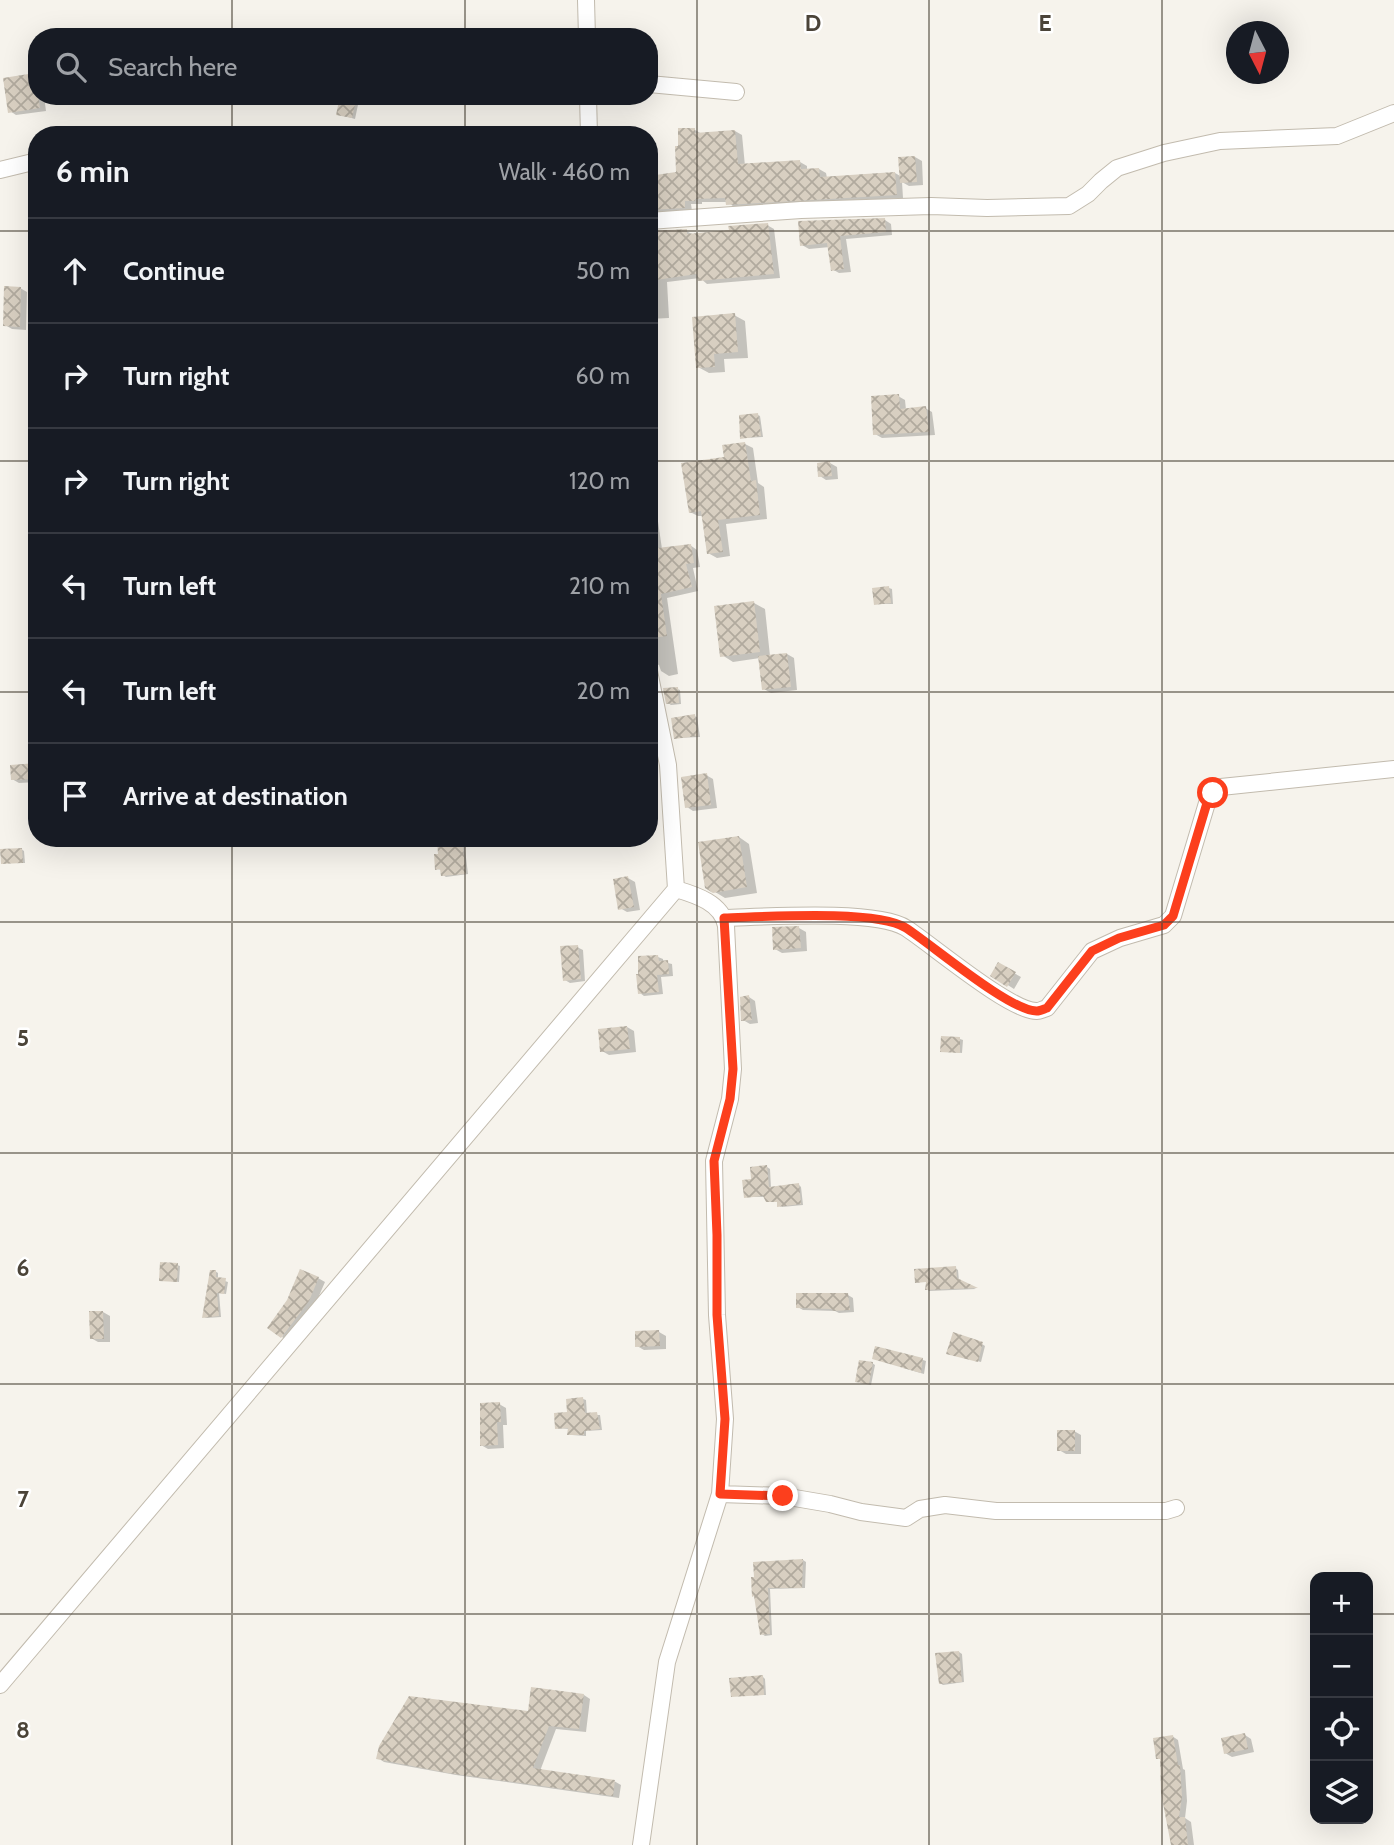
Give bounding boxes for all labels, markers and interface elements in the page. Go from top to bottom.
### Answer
text: D [805,9,821,37]
text: E [1038,9,1052,37]
north arrow [1226,21,1289,84]
search box [28,28,658,105]
icon: search [52,48,90,86]
text: Search here [108,51,237,83]
text: 6 min [56,153,129,190]
text: Walk · 460 m [499,158,630,186]
icon: ahead [56,252,94,290]
text: Continue [123,255,225,287]
text: 50 m [576,257,630,285]
icon: right [56,357,94,395]
text: Turn right [123,360,229,392]
text: 60 m [576,362,630,390]
icon: right [56,462,94,500]
text: Turn right [123,465,229,497]
text: 120 m [569,467,630,495]
icon: left [56,567,94,605]
text: Turn left [123,570,216,602]
text: 210 m [569,572,630,600]
icon: left [56,672,94,710]
text: Turn left [123,675,216,707]
text: 20 m [577,677,630,705]
icon: arrive [56,777,94,815]
route start [1197,777,1228,808]
text: Arrive at destination [123,780,348,812]
text: 5 [17,1024,29,1052]
text: 6 [17,1254,29,1282]
route end [767,1480,798,1511]
text: 7 [17,1485,29,1513]
map controls [1310,1572,1373,1824]
button: + [1310,1572,1373,1635]
button: − [1310,1635,1373,1698]
button: locate [1310,1698,1373,1761]
text: 8 [16,1716,30,1744]
button: layers [1310,1761,1373,1824]

